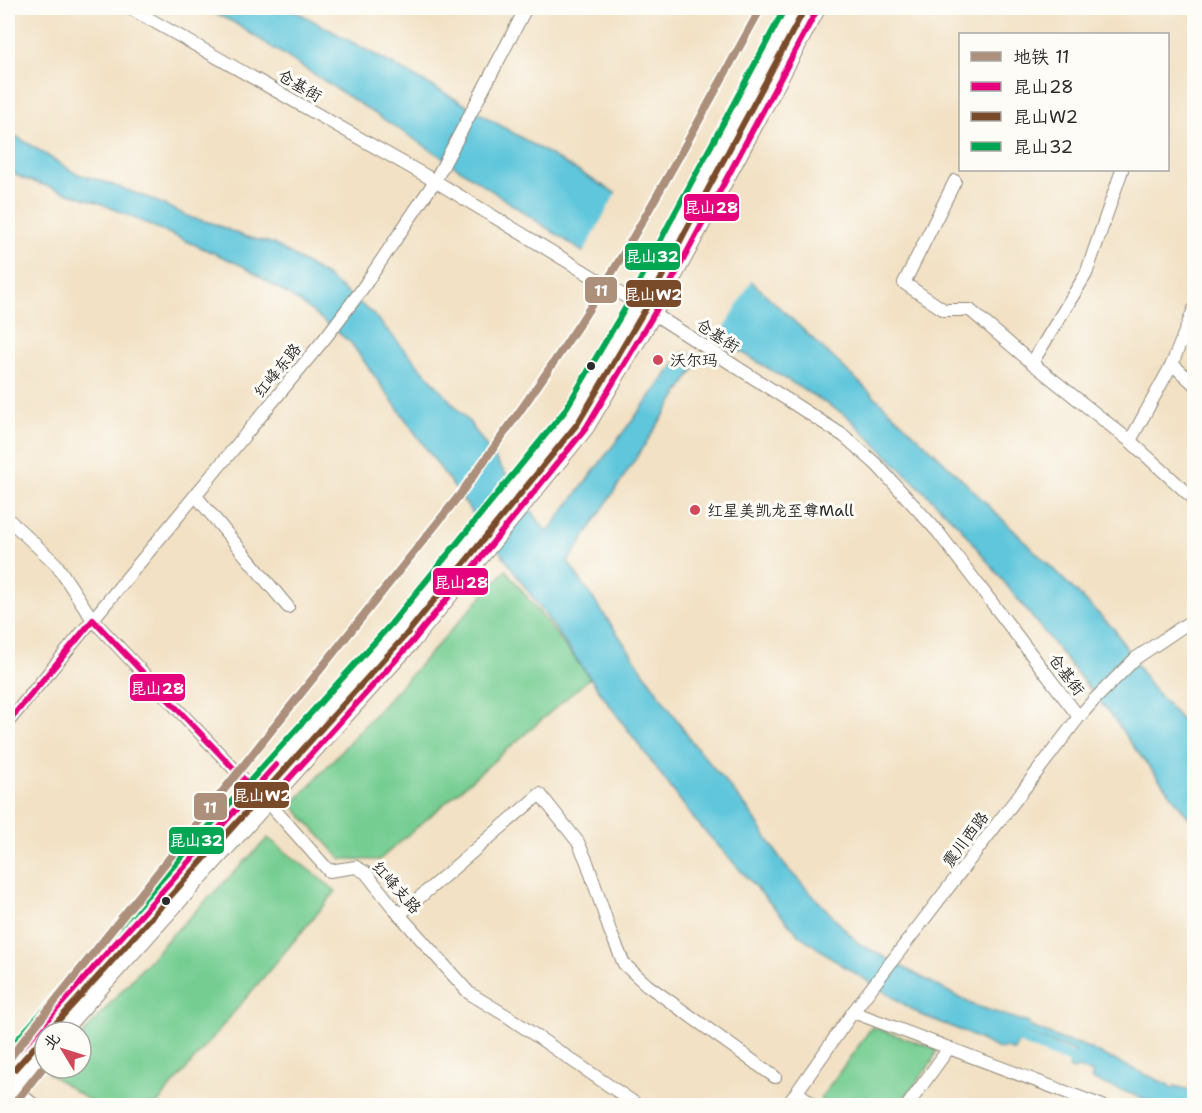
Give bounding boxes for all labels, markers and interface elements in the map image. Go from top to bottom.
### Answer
legend [959,33,1169,171]
text: 地铁 11 [1013,45,1070,69]
street label: 仓基街 [274,64,326,107]
text: 昆山28 [1013,75,1074,99]
text: 昆山W2 [1013,105,1078,129]
text: 昆山32 [1013,135,1073,159]
line badge: 昆山28 [683,193,740,222]
text: 昆山28 [684,197,738,218]
line badge: 昆山32 [624,242,681,271]
text: 昆山32 [625,246,679,267]
line badge: 11 [584,276,618,304]
line badge: 昆山W2 [625,279,682,308]
text: 11 [594,280,608,301]
text: 昆山W2 [624,284,682,305]
street label: 仓基街 [692,314,744,357]
street label: 红峰东路 [249,339,306,402]
place label: 沃尔玛 [670,350,718,371]
marker: 沃尔玛 [651,353,665,367]
unlabelled marker [585,360,597,372]
place label: 红星美凯龙至尊Mall [707,500,854,521]
marker: 红星美凯龙至尊Mall [688,503,702,517]
line badge: 昆山28 [432,567,489,596]
text: 昆山28 [434,572,488,593]
street label: 仓基街 [1044,649,1089,700]
line badge: 昆山28 [129,673,186,702]
text: 昆山28 [130,678,184,699]
line badge: 昆山W2 [233,781,290,809]
text: 昆山W2 [233,785,291,806]
line badge: 11 [193,792,228,821]
text: 11 [203,797,217,818]
street label: 震川西路 [938,807,993,871]
line badge: 昆山32 [168,826,225,855]
text: 昆山32 [169,830,223,851]
street label: 红峰支路 [367,857,426,918]
unlabelled marker [160,895,172,907]
north arrow [33,1020,93,1080]
text: 北 [38,1028,65,1054]

